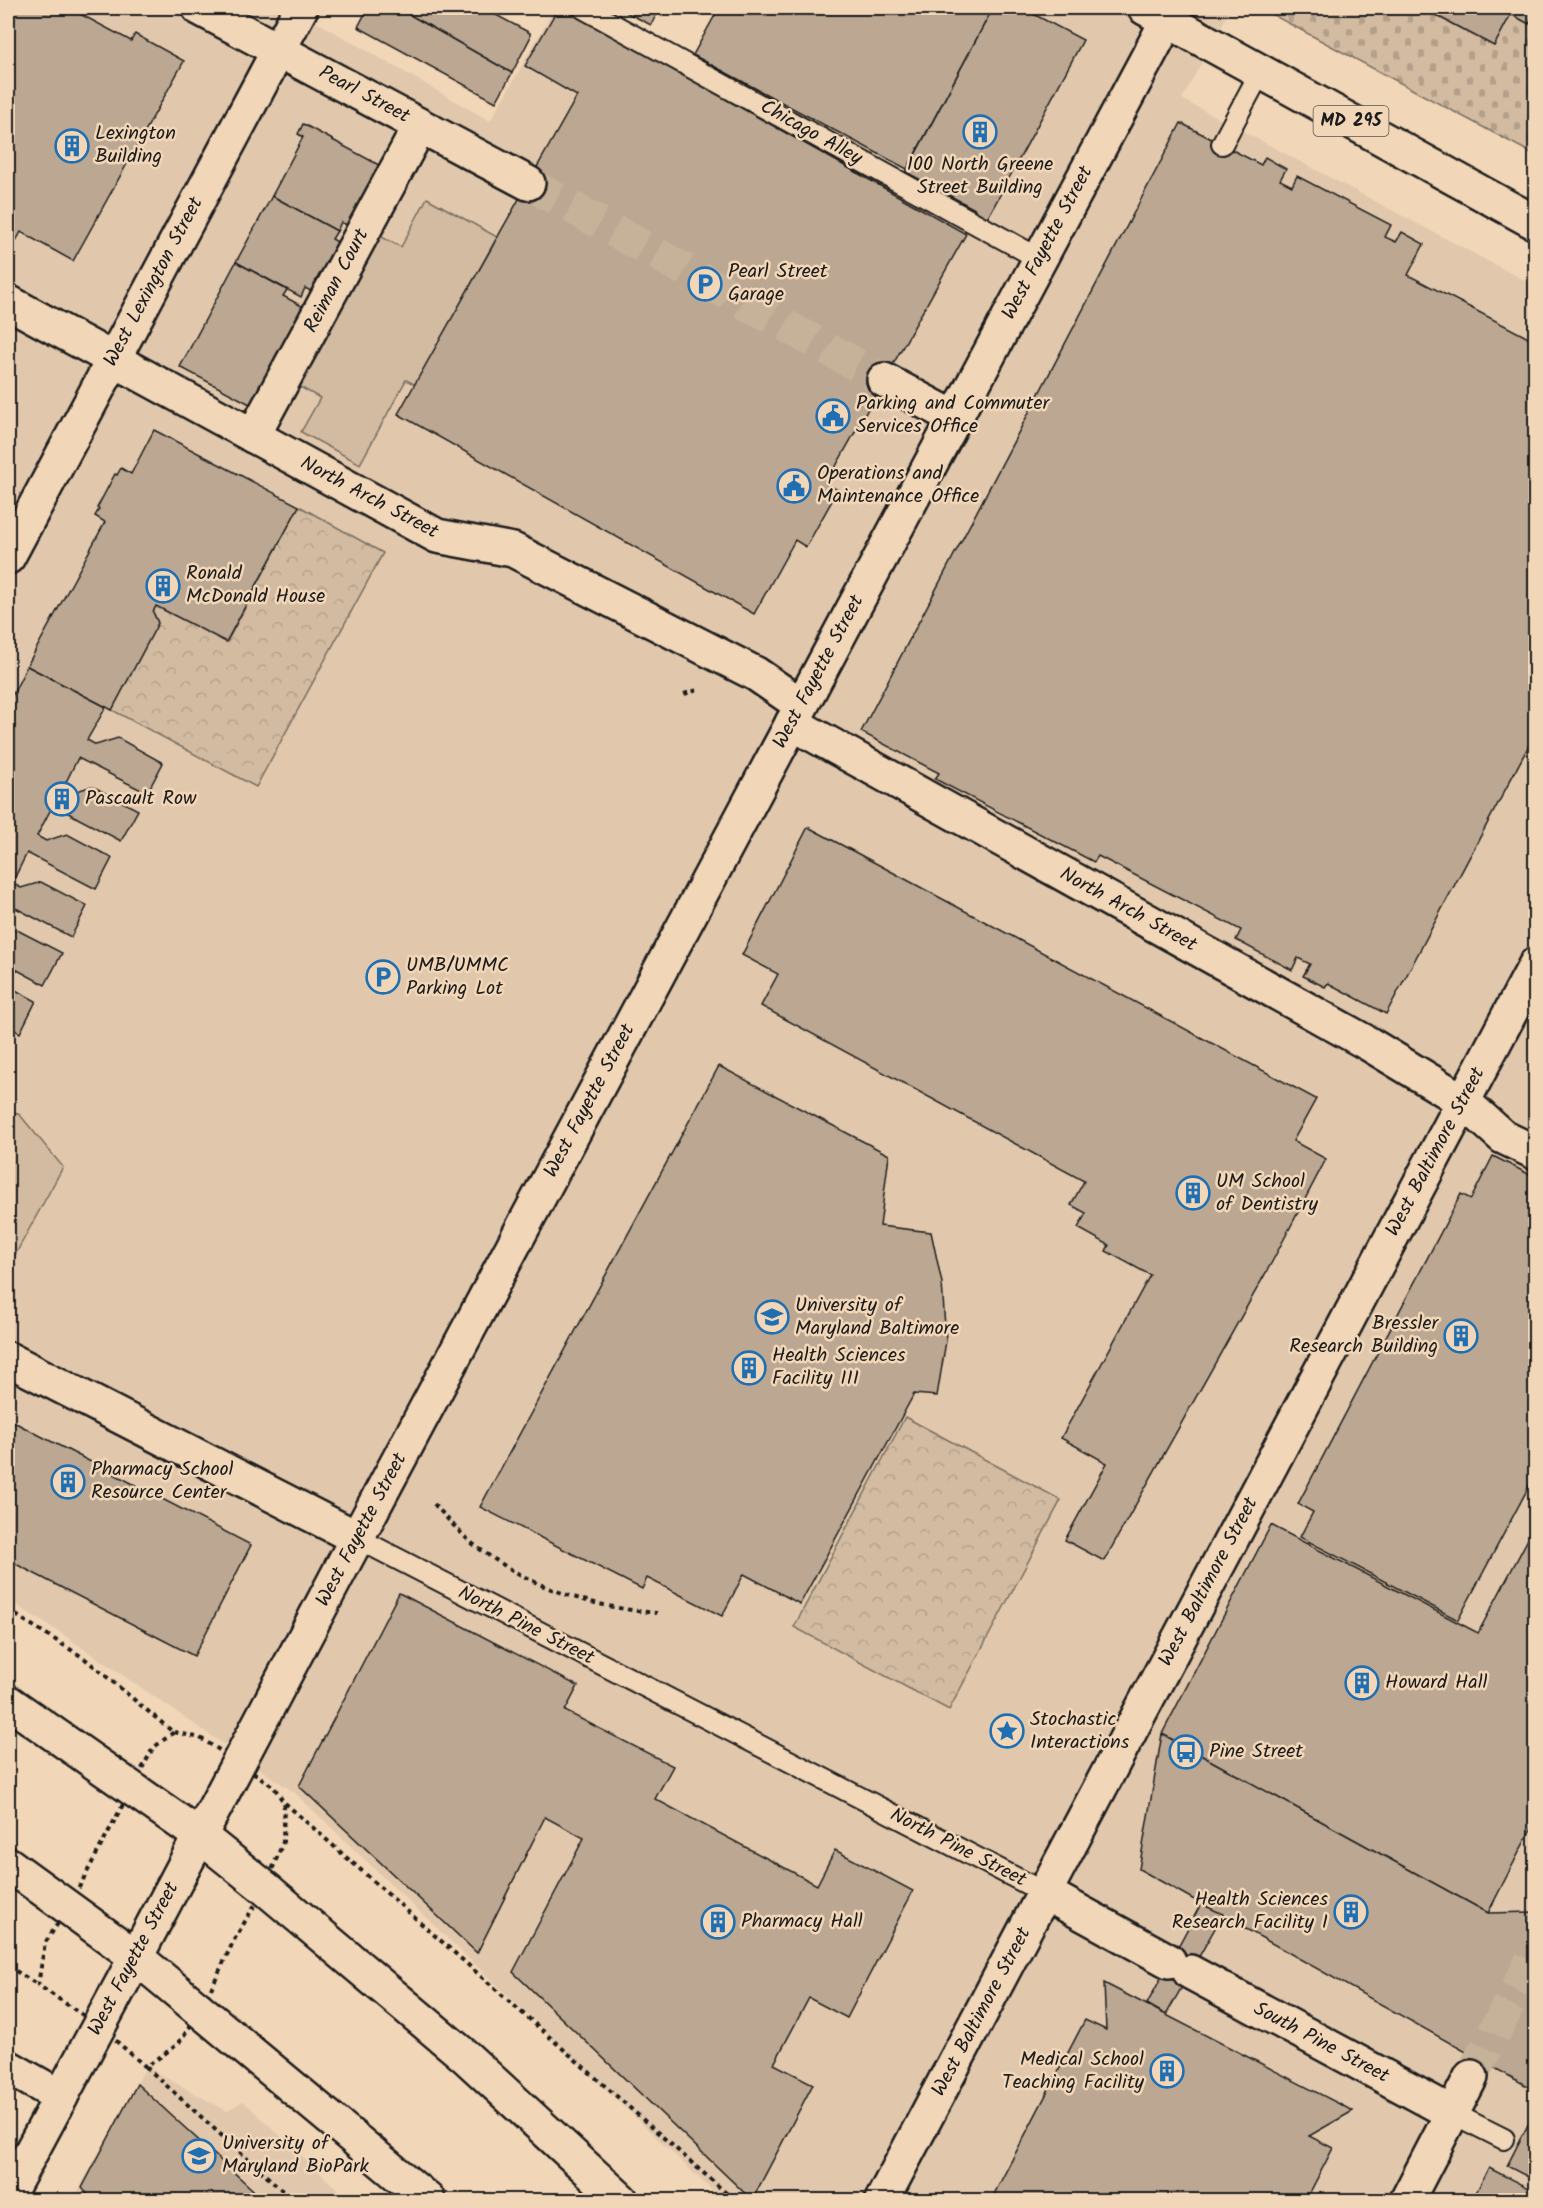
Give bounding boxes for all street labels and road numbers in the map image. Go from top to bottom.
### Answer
street label: Pearl Street [313,58,416,133]
street label: Chicago Alley [754,92,869,175]
road number: MD 295 [1314,106,1388,136]
street label: West Fayette Street [994,160,1102,326]
street label: West Lexington Street [96,191,212,373]
street label: Reiman Court [296,223,378,339]
street label: North Arch Street [294,448,444,548]
street label: West Fayette Street [765,589,873,755]
street label: North Arch Street [1053,859,1203,961]
street label: West Fayette Street [536,1018,644,1184]
street label: West Baltimore Street [1378,1061,1494,1242]
street label: West Fayette Street [308,1447,416,1613]
street label: West Baltimore Street [1151,1491,1267,1672]
street label: North Pine Street [452,1578,600,1674]
street label: North Pine Street [884,1800,1032,1896]
street label: West Fayette Street [80,1876,188,2042]
street label: West Baltimore Street [924,1921,1040,2102]
street label: South Pine Street [1247,1994,1395,2092]

